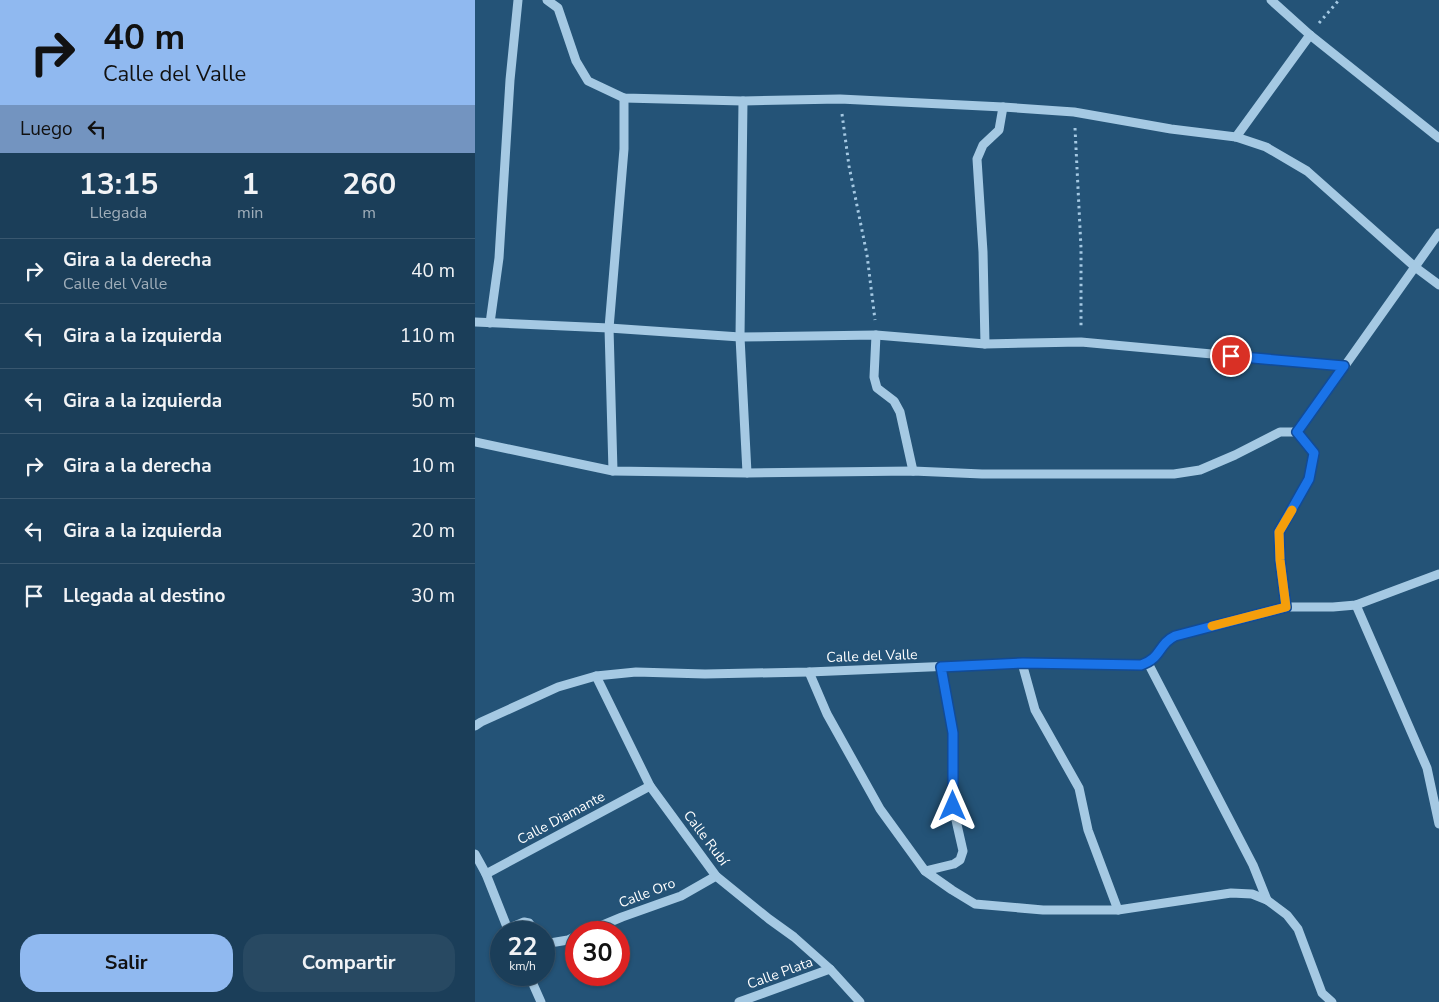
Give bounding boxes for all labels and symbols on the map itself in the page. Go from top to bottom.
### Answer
pin [1210,335,1252,377]
street label: Calle del Valle [826,645,918,667]
position arrow [926,779,978,831]
street label: Calle Diamante [514,787,608,849]
street label: Calle Rubí [679,807,733,870]
street label: Calle Oro [616,873,678,912]
speed limit sign: 30 [565,921,630,986]
street label: Calle Plata [745,952,815,994]

